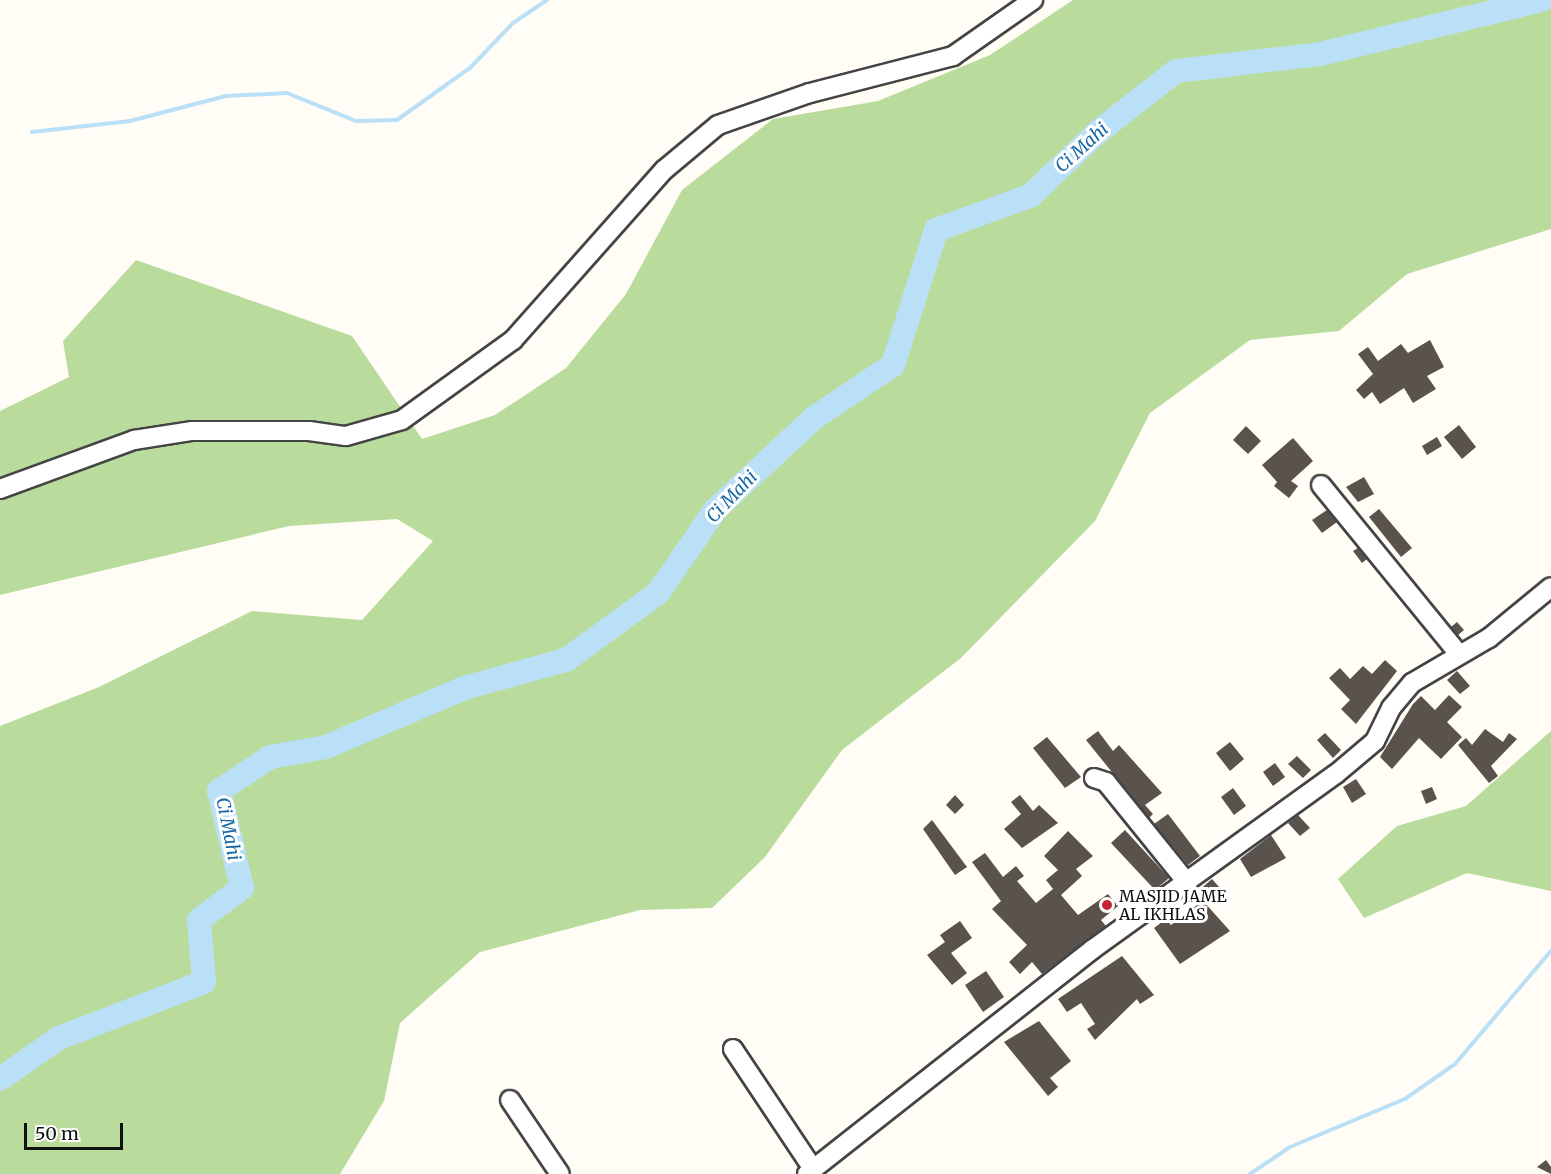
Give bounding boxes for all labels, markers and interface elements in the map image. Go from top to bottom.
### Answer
water label: Ci Mahi [1051,119,1113,177]
water label: Ci Mahi [702,467,762,527]
water label: Ci Mahi [211,796,245,862]
place label: MASJID JAME AL IKHLAS [1119,886,1227,924]
marker: MASJID JAME AL IKHLAS [1100,898,1114,912]
scale bar [27,1111,126,1149]
text: 50 m [35,1122,79,1145]

